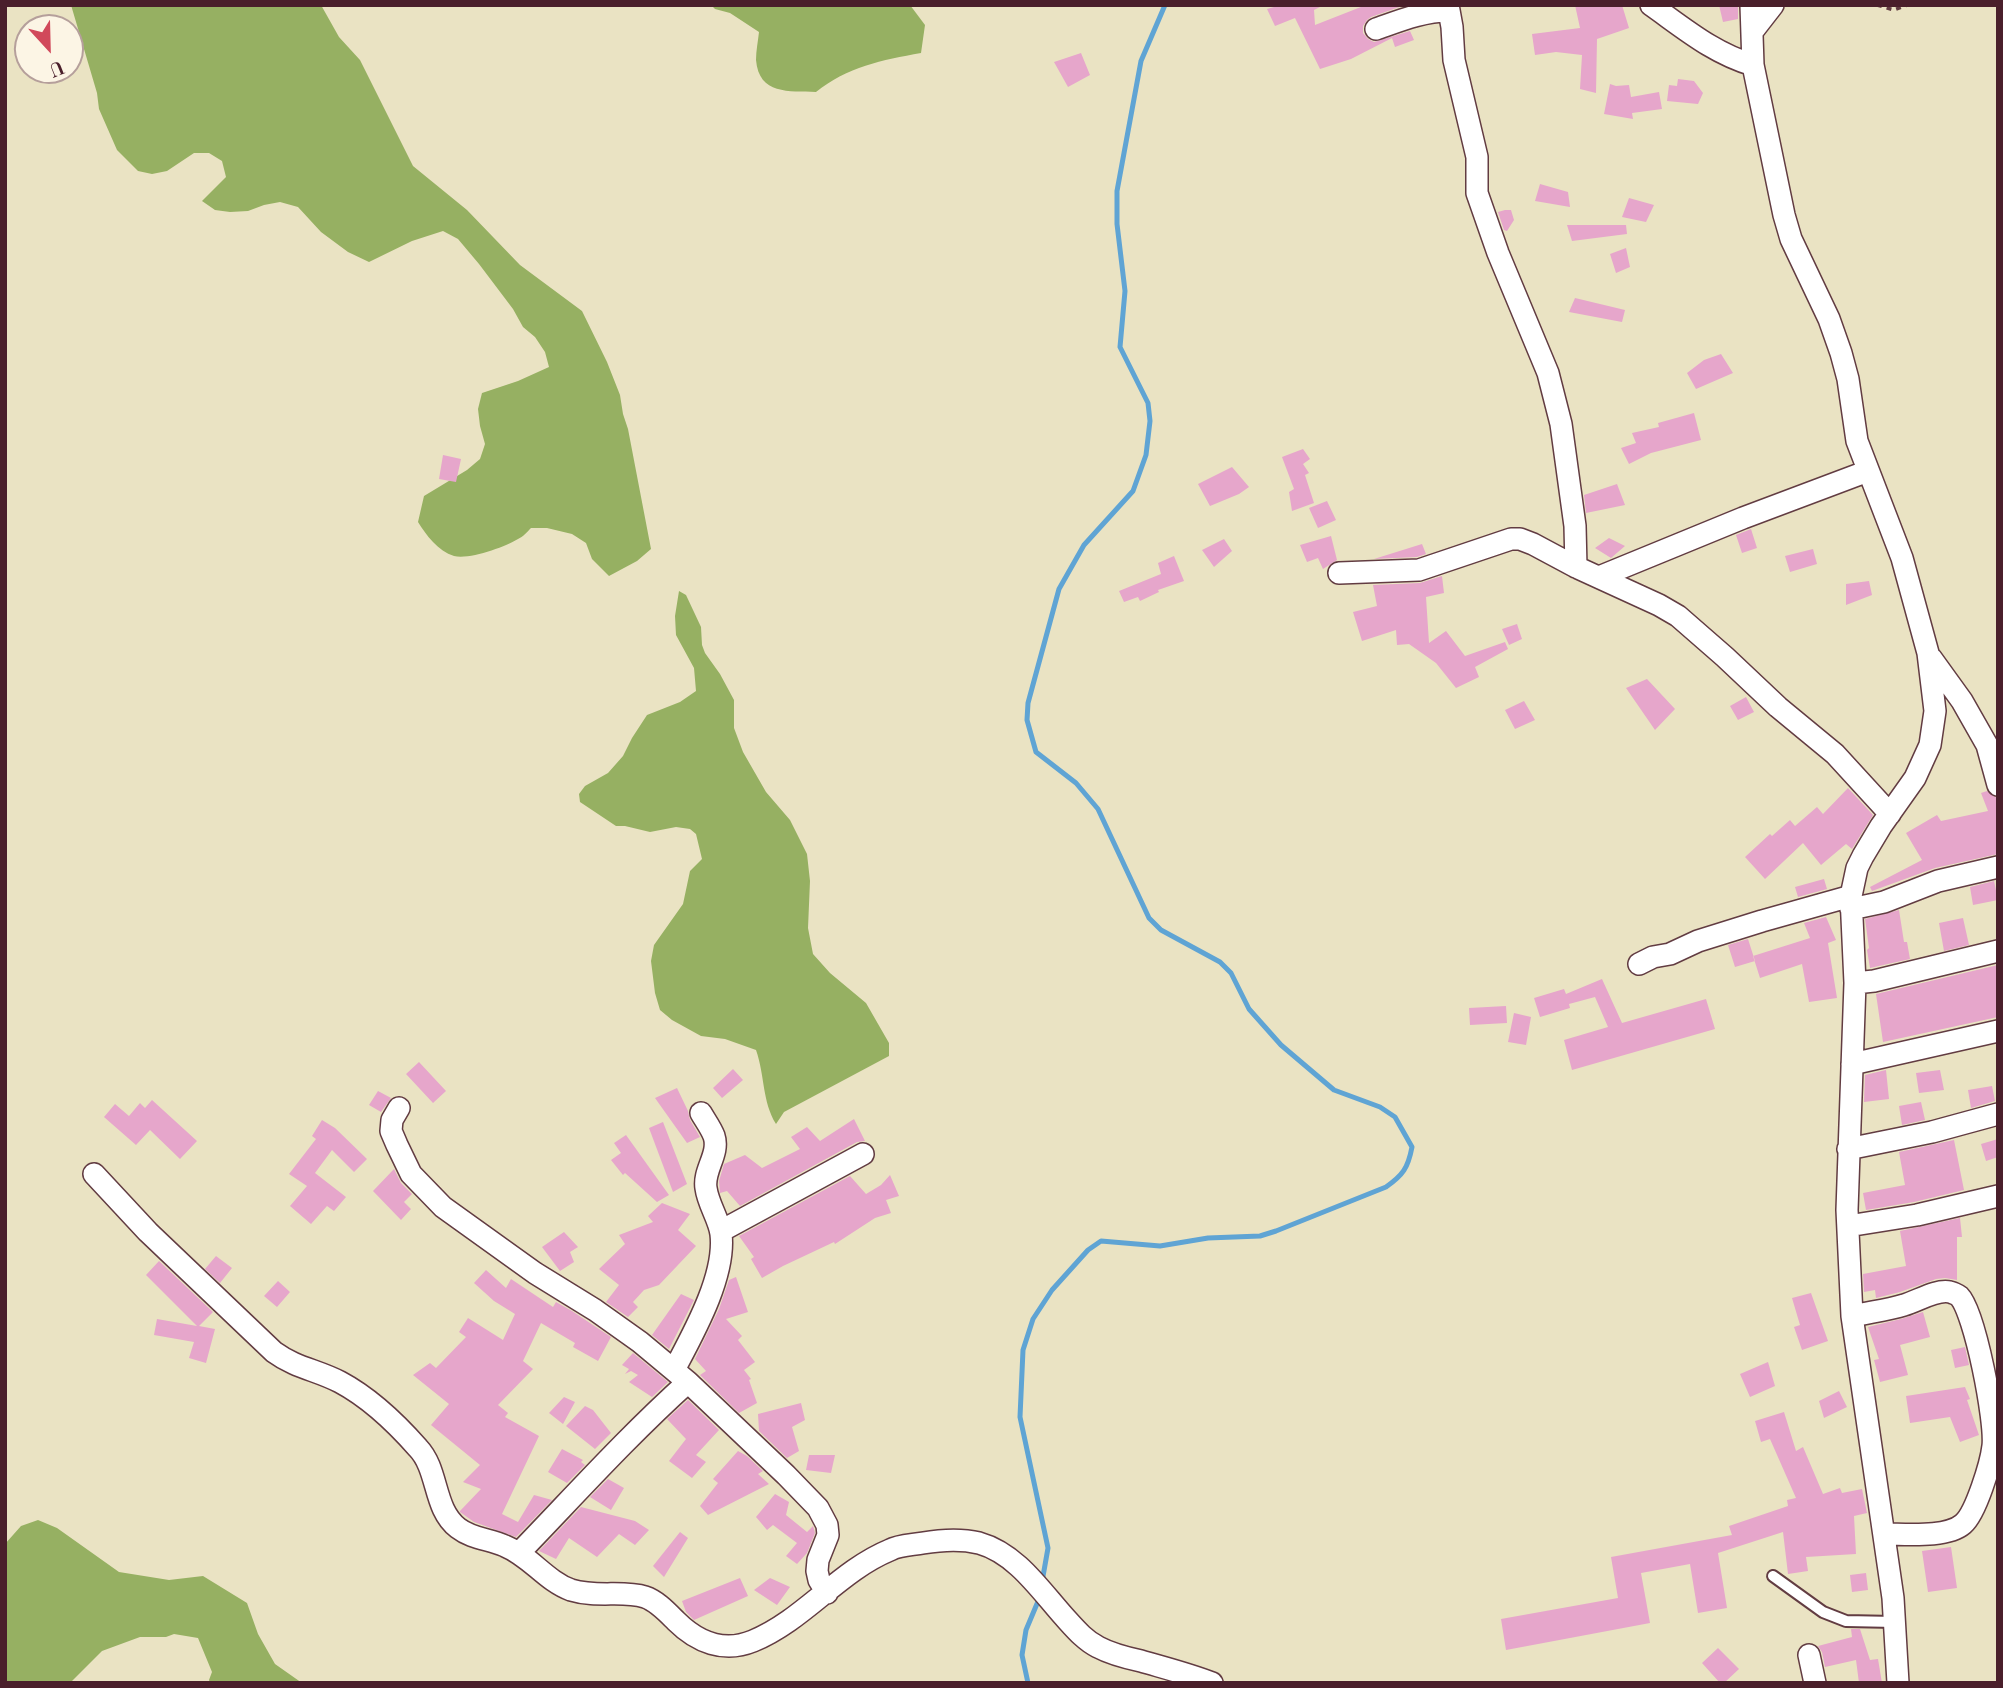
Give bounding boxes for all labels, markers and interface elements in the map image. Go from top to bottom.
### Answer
north arrow [14,14,84,84]
text: U [46,55,67,79]

